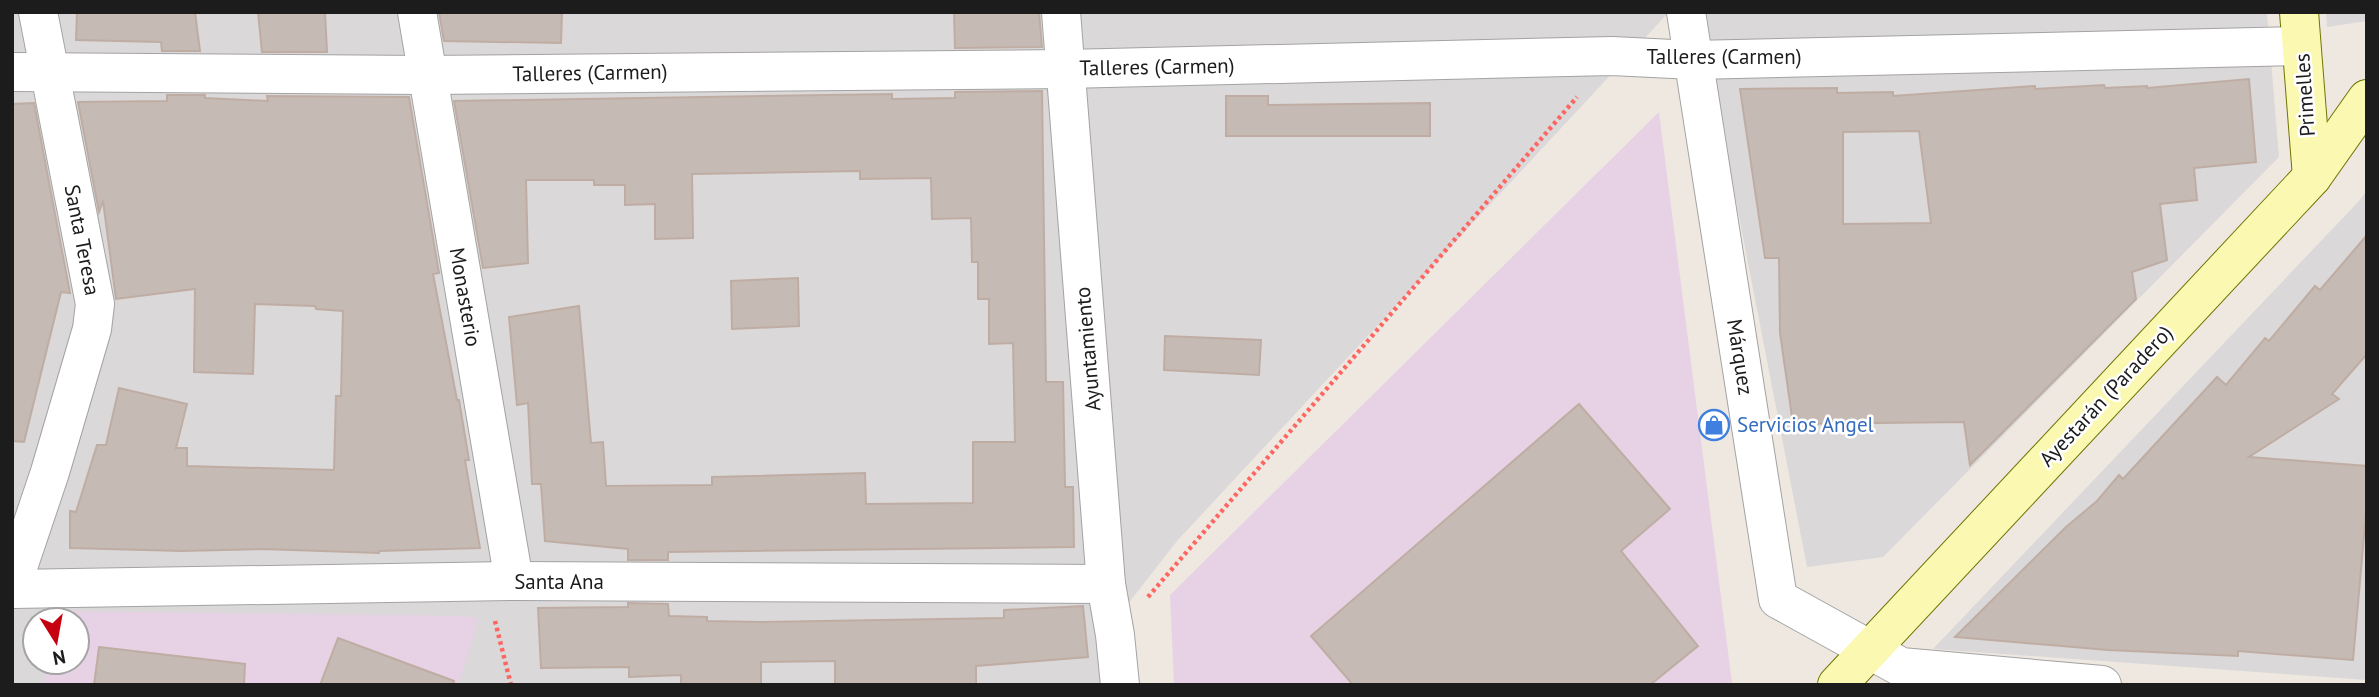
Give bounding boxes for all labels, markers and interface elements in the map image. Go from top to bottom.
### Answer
street label: Talleres (Carmen) [1646,43,1802,70]
street label: Talleres (Carmen) [1079,52,1235,81]
street label: Primelles [2288,53,2321,138]
street label: Talleres (Carmen) [512,58,668,87]
street label: Santa Teresa [59,182,106,298]
street label: Monasterio [443,245,487,349]
street label: Ayuntamiento [1069,286,1106,412]
street label: Márquez [1721,317,1760,397]
street label: Ayestarán (Paradero) [2033,319,2178,472]
shop icon: Servicios Angel [1697,408,1731,442]
place label: Servicios Angel [1737,411,1874,438]
street label: Santa Ana [514,568,604,595]
north arrow [21,606,91,676]
text: N [51,645,68,671]

